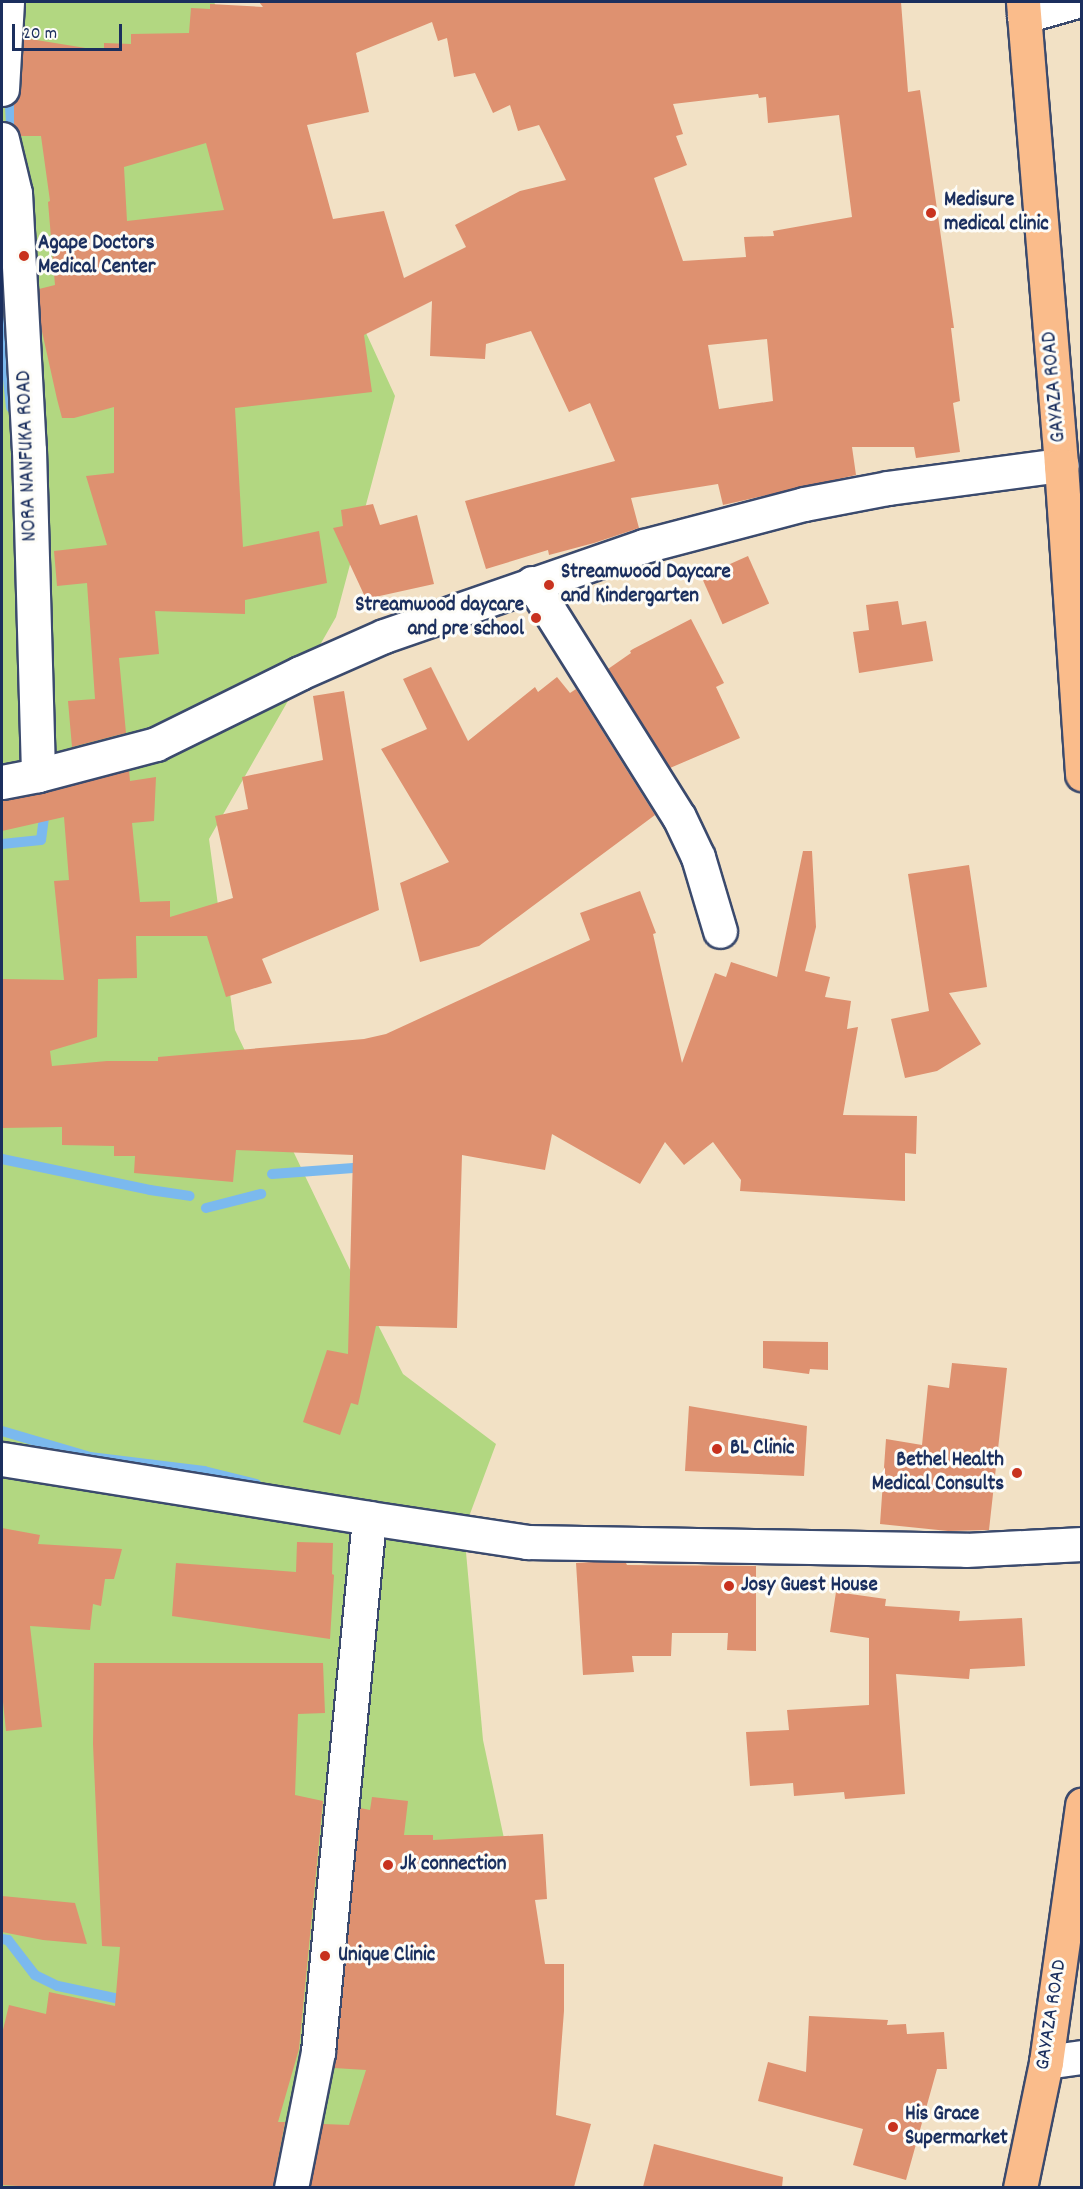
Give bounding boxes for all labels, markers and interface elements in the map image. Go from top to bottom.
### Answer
scale bar [15,12,124,50]
text: 20 m [23,22,57,47]
place label: Medisure medical clinic [944,188,1049,238]
marker: Medisure medical clinic [922,204,940,222]
place label: Agape Doctors Medical Center [38,231,155,281]
marker: Agape Doctors Medical Center [15,247,33,265]
street label: GAYAZA ROAD [1038,330,1072,444]
street label: NORA NANFUKA ROAD [12,370,44,542]
place label: Streamwood Daycare and Kindergarten [561,560,731,610]
marker: Streamwood Daycare and Kindergarten [542,578,556,592]
place label: Streamwood daycare and pre school [355,593,524,643]
marker: Streamwood daycare and pre school [529,611,543,625]
place label: BL Clinic [730,1436,795,1462]
marker: BL Clinic [708,1440,726,1458]
place label: Bethel Health Medical Consults [872,1448,1004,1498]
marker: Bethel Health Medical Consults [1008,1464,1026,1482]
place label: Josy Guest House [741,1573,878,1599]
marker: Josy Guest House [722,1579,736,1593]
place label: Jk connection [400,1852,507,1878]
marker: Jk connection [381,1858,395,1872]
place label: Unique Clinic [338,1943,435,1969]
marker: Unique Clinic [316,1947,334,1965]
street label: GAYAZA ROAD [1031,1958,1073,2072]
place label: His Grace Supermarket [905,2102,1008,2152]
marker: His Grace Supermarket [886,2120,900,2134]

